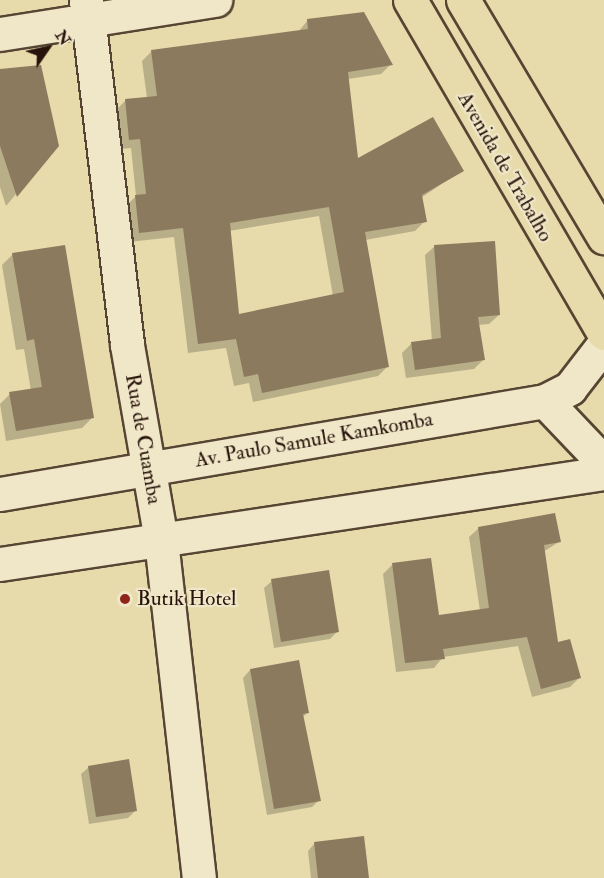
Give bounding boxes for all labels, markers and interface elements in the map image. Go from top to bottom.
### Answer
north arrow [18,18,78,78]
text: N [51,26,75,49]
street label: Avenida de Trabalho [452,88,558,246]
street label: Rua de Cuamba [119,372,167,506]
street label: Av. Paulo Samule Kamkomba [193,407,435,473]
place label: Butik Hotel [137,586,236,612]
marker: Butik Hotel [118,592,132,606]

